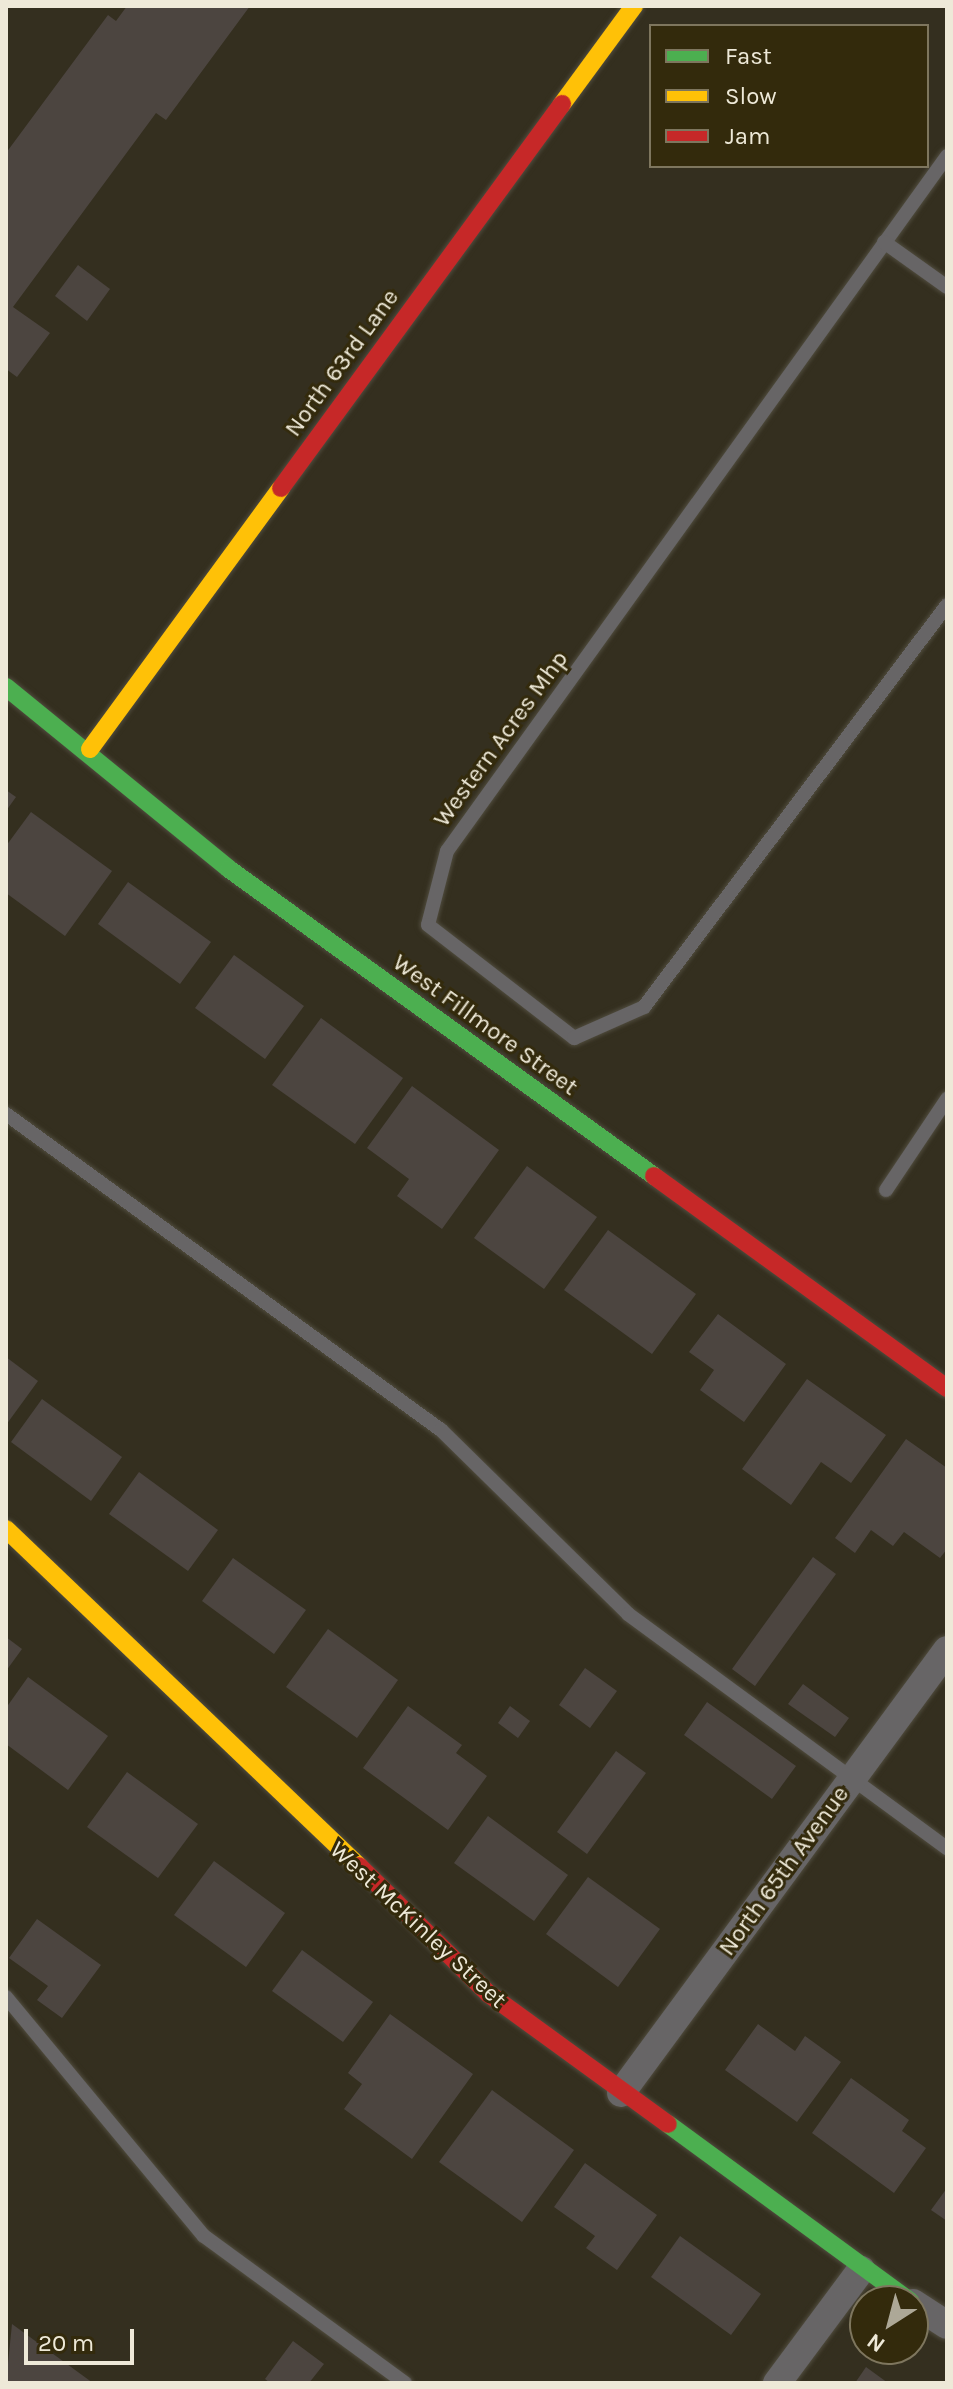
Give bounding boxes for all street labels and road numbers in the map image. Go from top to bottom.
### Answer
street label: North 63rd Lane [279,284,405,442]
street label: Western Acres Mhp [428,646,574,832]
street label: West Fillmore Street [387,948,583,1102]
street label: North 65th Avenue [713,1780,855,1962]
street label: West McKinley Street [324,1836,512,2014]

